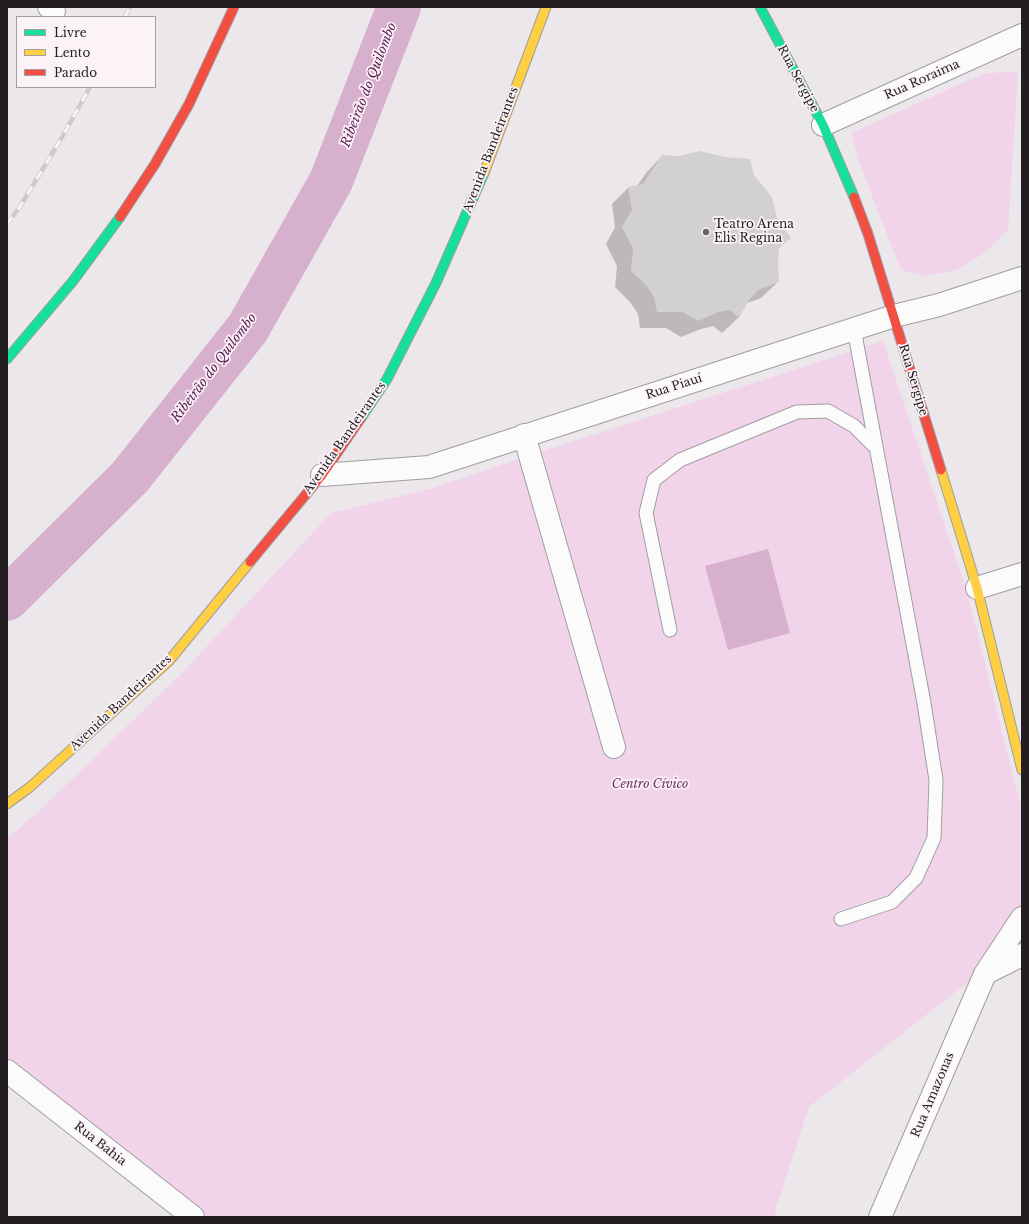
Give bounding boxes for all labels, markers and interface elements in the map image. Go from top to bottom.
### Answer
legend [16,16,156,88]
water label: Ribeirão do Quilombo [338,20,400,150]
text: Livre [54,25,87,40]
street label: Rua Sergipe [774,43,822,115]
text: Lento [54,45,90,60]
street label: Rua Roraima [882,57,962,103]
text: Parado [54,65,97,80]
street label: Avenida Bandeirantes [460,85,522,215]
place label: Teatro Arena Elis Regina [714,218,794,246]
marker: Teatro Arena Elis Regina [701,227,711,237]
water label: Ribeirão do Quilombo [168,311,260,425]
street label: Rua Sergipe [895,342,931,418]
street label: Rua Piauí [644,371,704,403]
street label: Avenida Bandeirantes [301,379,389,497]
street label: Avenida Bandeirantes [67,652,175,754]
park label: Centro Cívico [612,778,688,792]
street label: Rua Amazonas [909,1050,957,1140]
street label: Rua Bahia [71,1119,129,1169]

